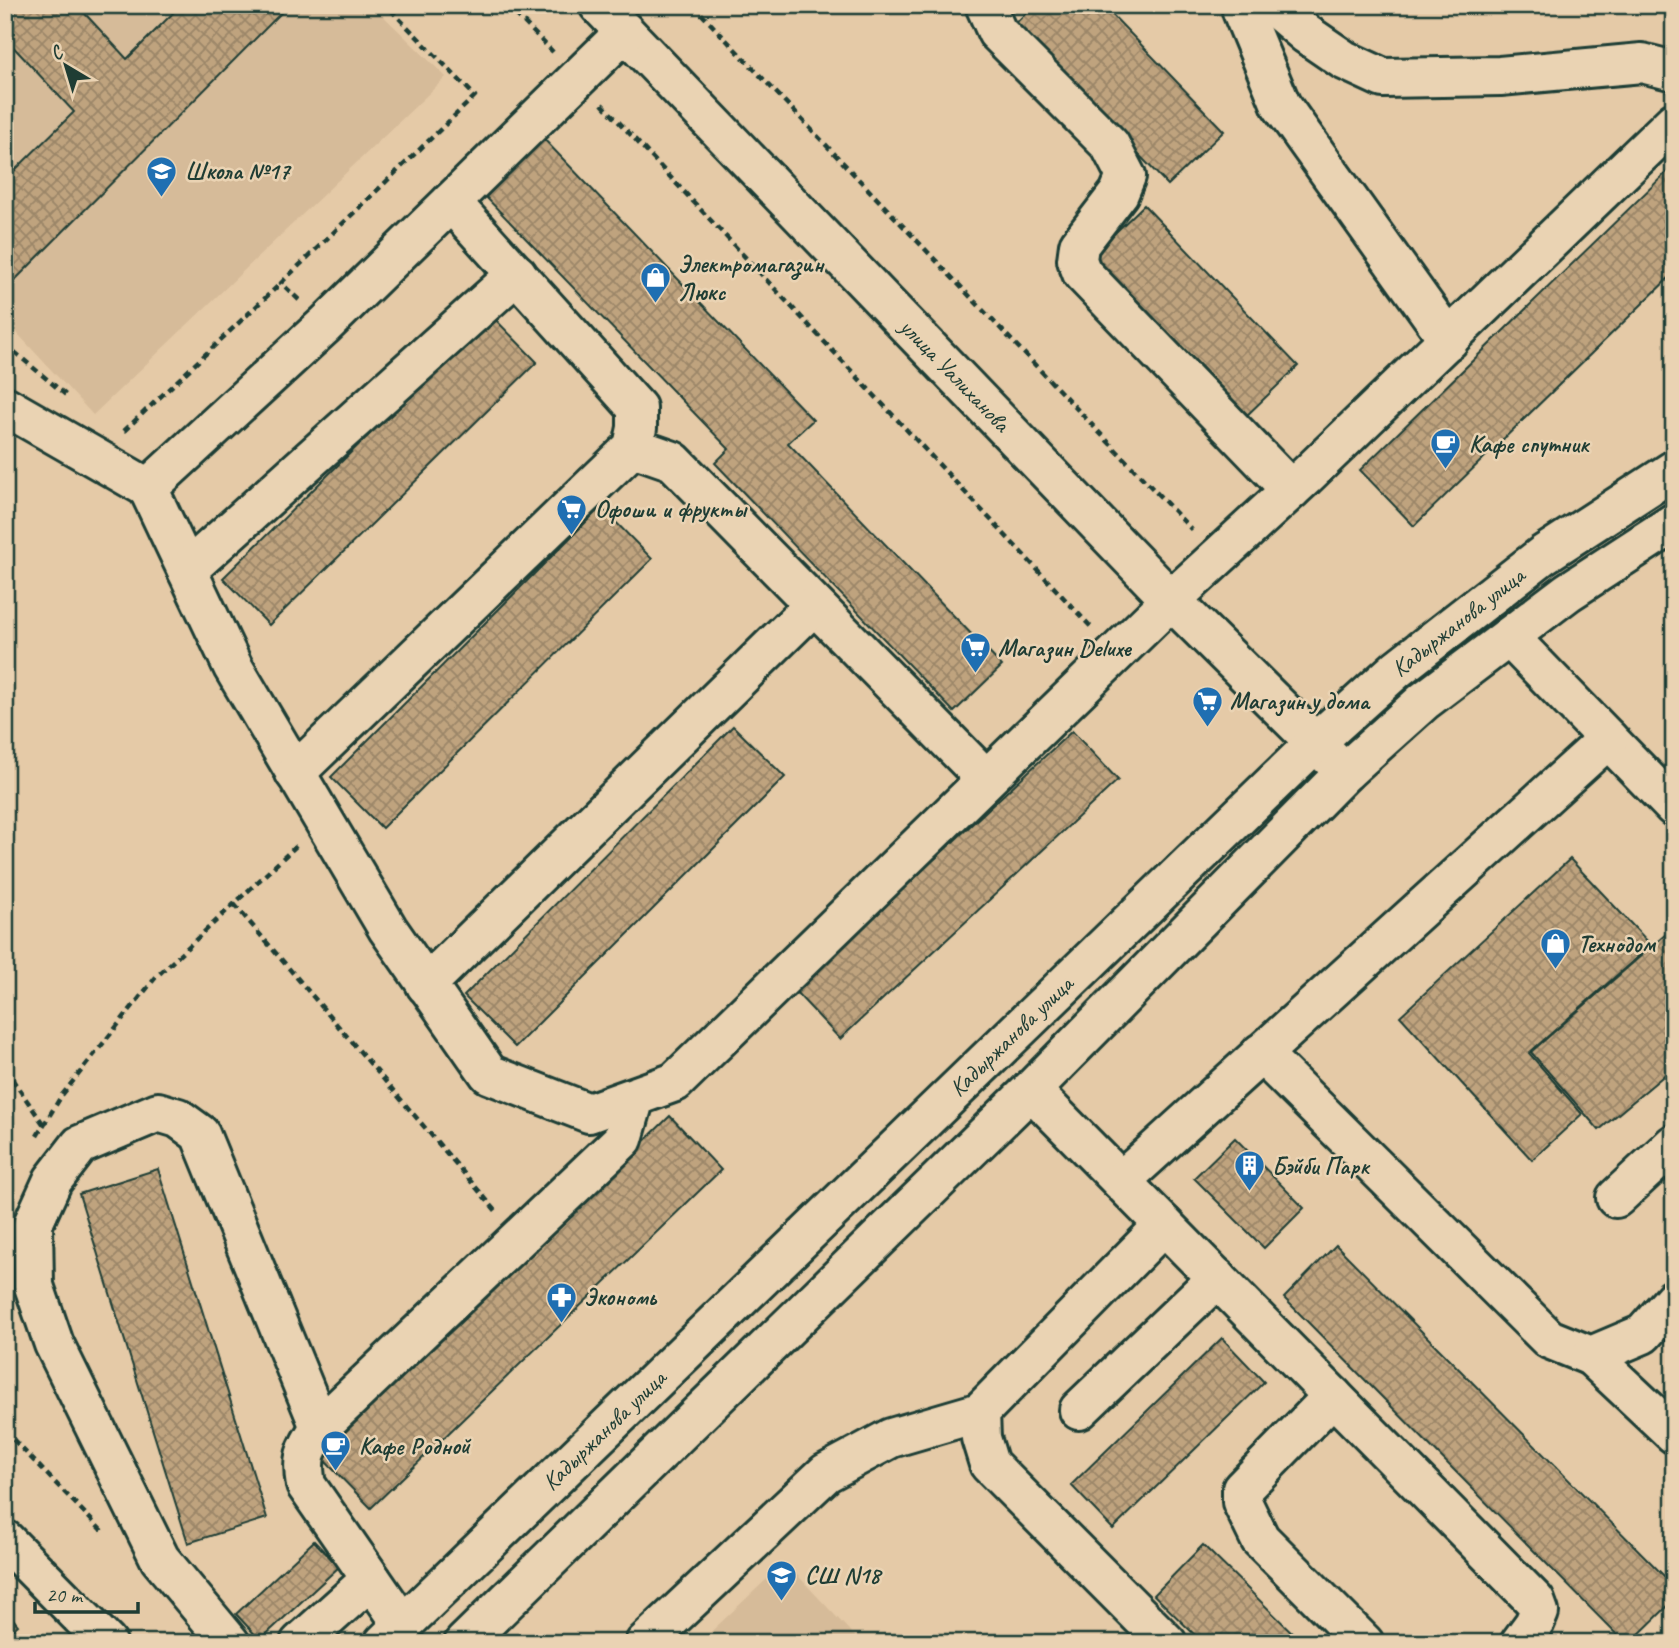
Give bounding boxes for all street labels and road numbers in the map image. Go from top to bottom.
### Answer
street label: улица Уалиханова [892,311,1017,439]
street label: Кадыржанова улица [1385,559,1532,683]
street label: Кадыржанова улица [943,968,1081,1103]
street label: Кадыржанова улица [536,1362,674,1497]

